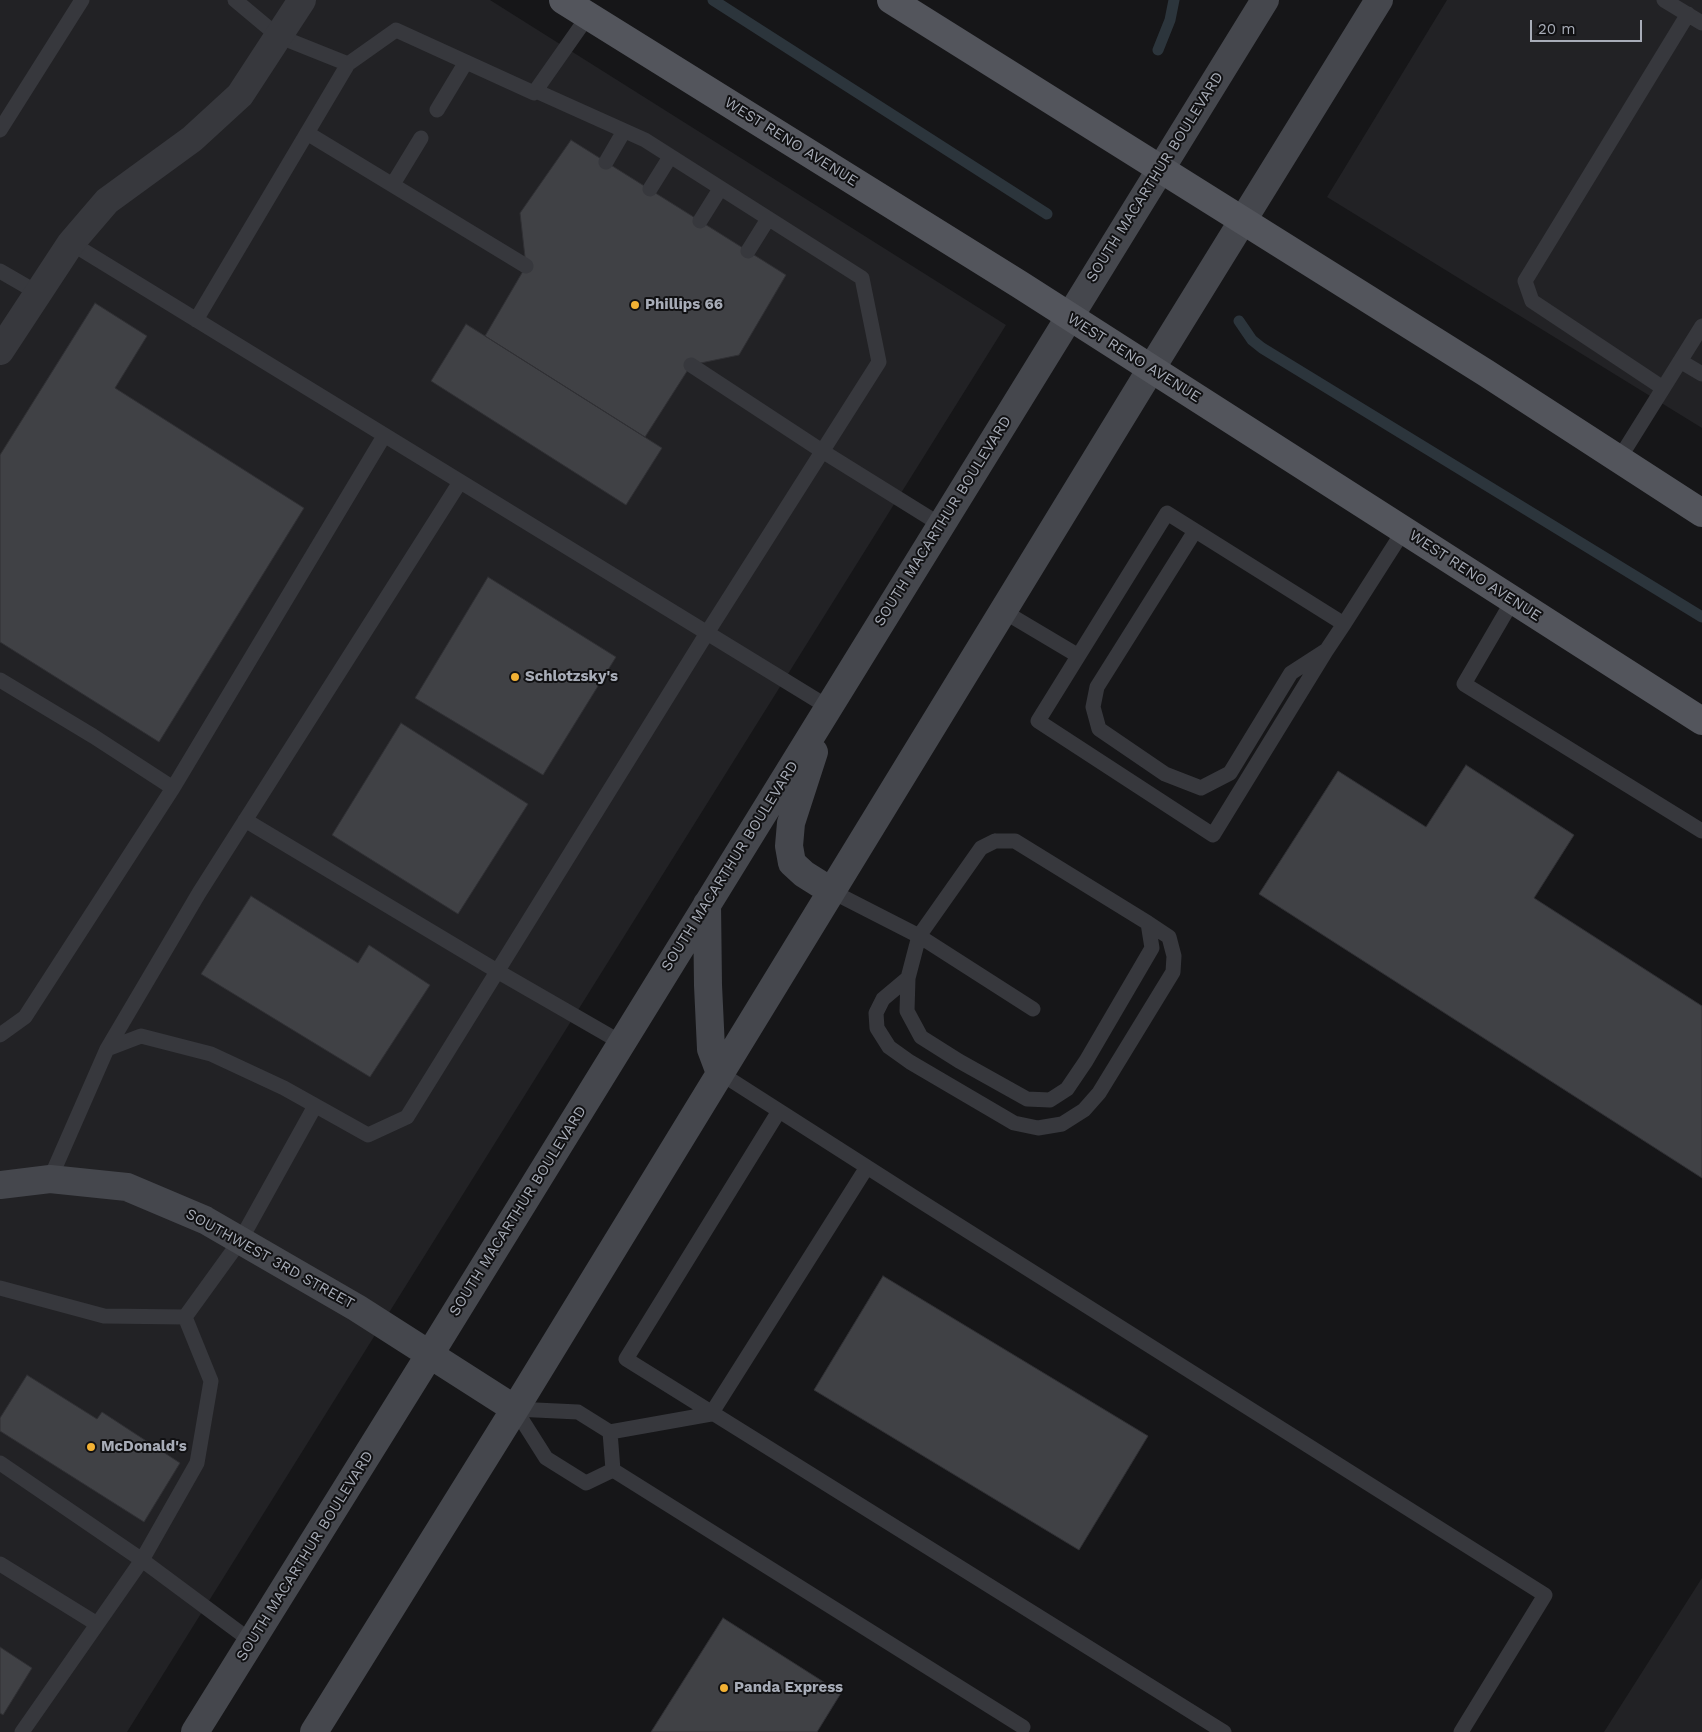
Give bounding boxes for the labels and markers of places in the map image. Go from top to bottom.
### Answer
place label: Phillips 66 [645,296,723,314]
marker: Phillips 66 [629,299,641,311]
place label: Schlotzsky's [525,668,618,686]
marker: Schlotzsky's [509,671,521,683]
place label: McDonald's [101,1438,187,1456]
marker: McDonald's [85,1441,97,1453]
place label: Panda Express [734,1679,843,1697]
marker: Panda Express [718,1682,730,1694]

